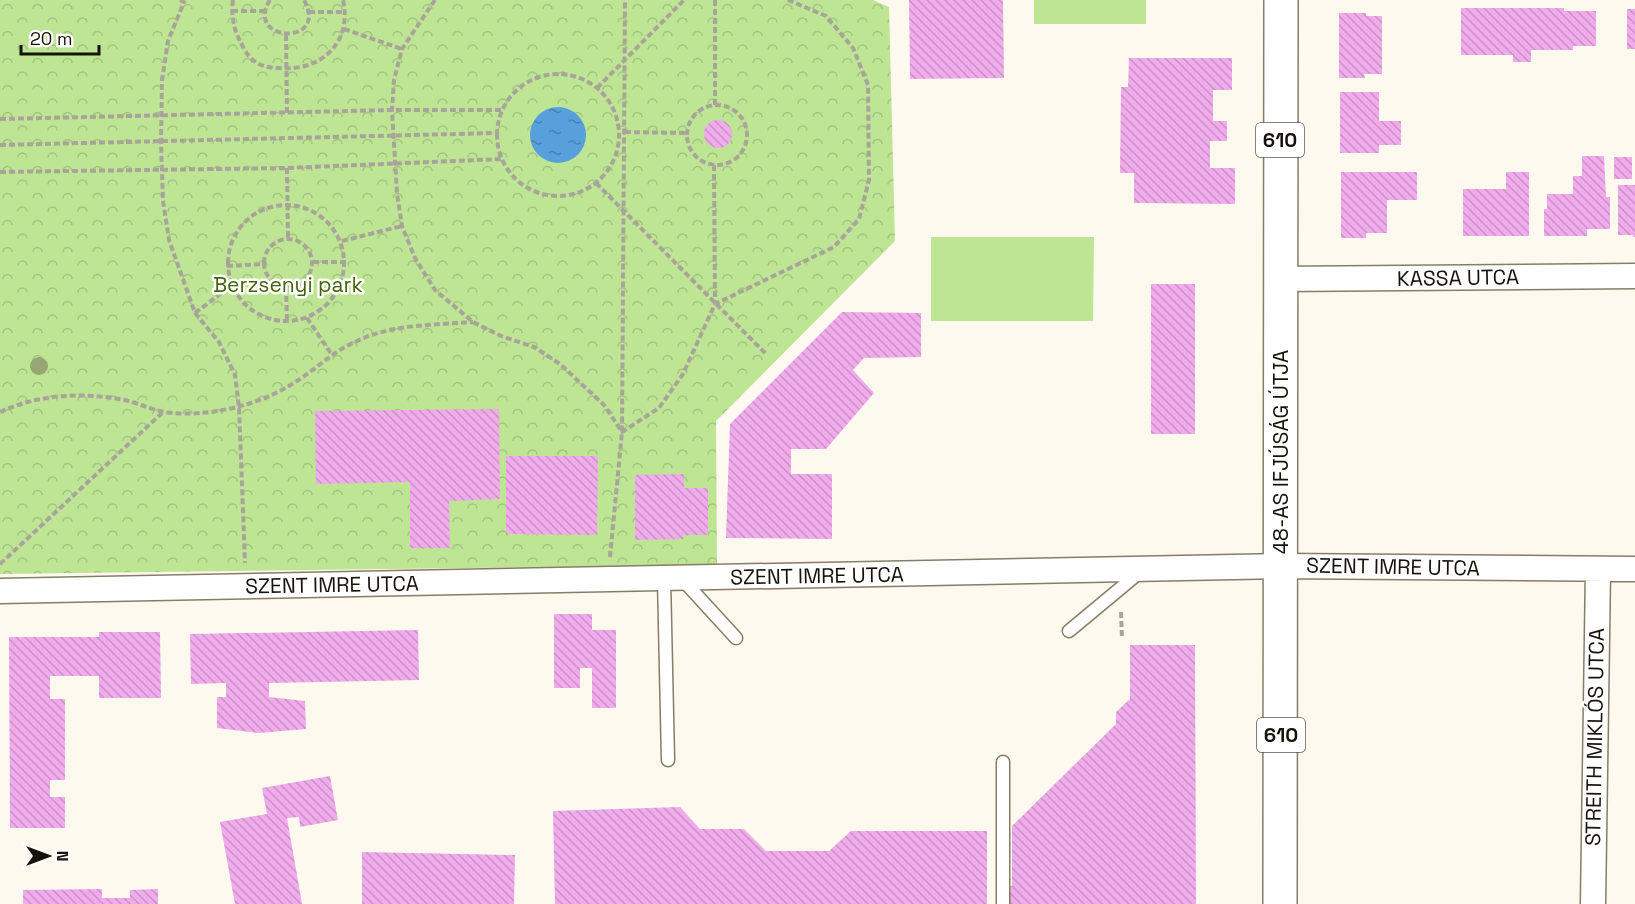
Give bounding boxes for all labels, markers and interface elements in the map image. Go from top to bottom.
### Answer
scale bar [21,18,99,56]
text: 20 m [30,27,73,50]
road number: 610 [1256,123,1304,157]
street label: KASSA UTCA [1397,263,1519,292]
park label: Berzsenyi park [213,271,363,298]
street label: 48-AS IFJÚSÁG ÚTJA [1267,350,1294,554]
street label: SZENT IMRE UTCA [1306,551,1480,582]
street label: SZENT IMRE UTCA [730,560,904,591]
street label: SZENT IMRE UTCA [245,569,419,600]
street label: STREITH MIKLÓS UTCA [1579,628,1610,846]
road number: 610 [1257,718,1305,752]
north arrow [18,826,78,886]
text: N [52,851,73,861]

